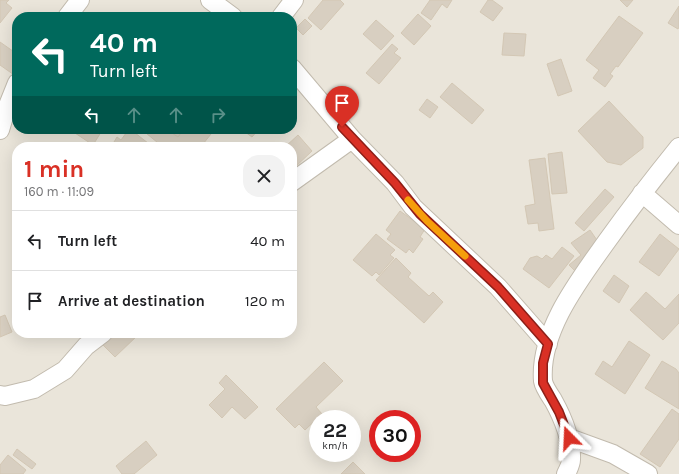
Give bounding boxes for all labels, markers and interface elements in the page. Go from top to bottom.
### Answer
text: 40 m [90,26,158,59]
icon: left [24,28,76,80]
text: Turn left [90,60,158,82]
pin [325,86,359,127]
icon: arrive [331,92,353,114]
icon: left [81,104,103,126]
icon: ahead [123,104,145,126]
icon: ahead [165,104,187,126]
icon: right [207,104,229,126]
text: 1 min [24,155,84,183]
button: close [243,155,285,197]
text: 160 m · 11:09 [24,184,94,199]
icon: left [24,230,46,252]
text: Turn left [58,232,117,250]
text: 40 m [250,232,285,250]
icon: arrive [24,290,46,312]
text: Arrive at destination [58,292,205,310]
text: 120 m [245,292,285,310]
speed limit sign: 30 [369,410,421,462]
position arrow [548,417,590,459]
text: 22 [323,419,347,442]
text: km/h [322,440,348,452]

